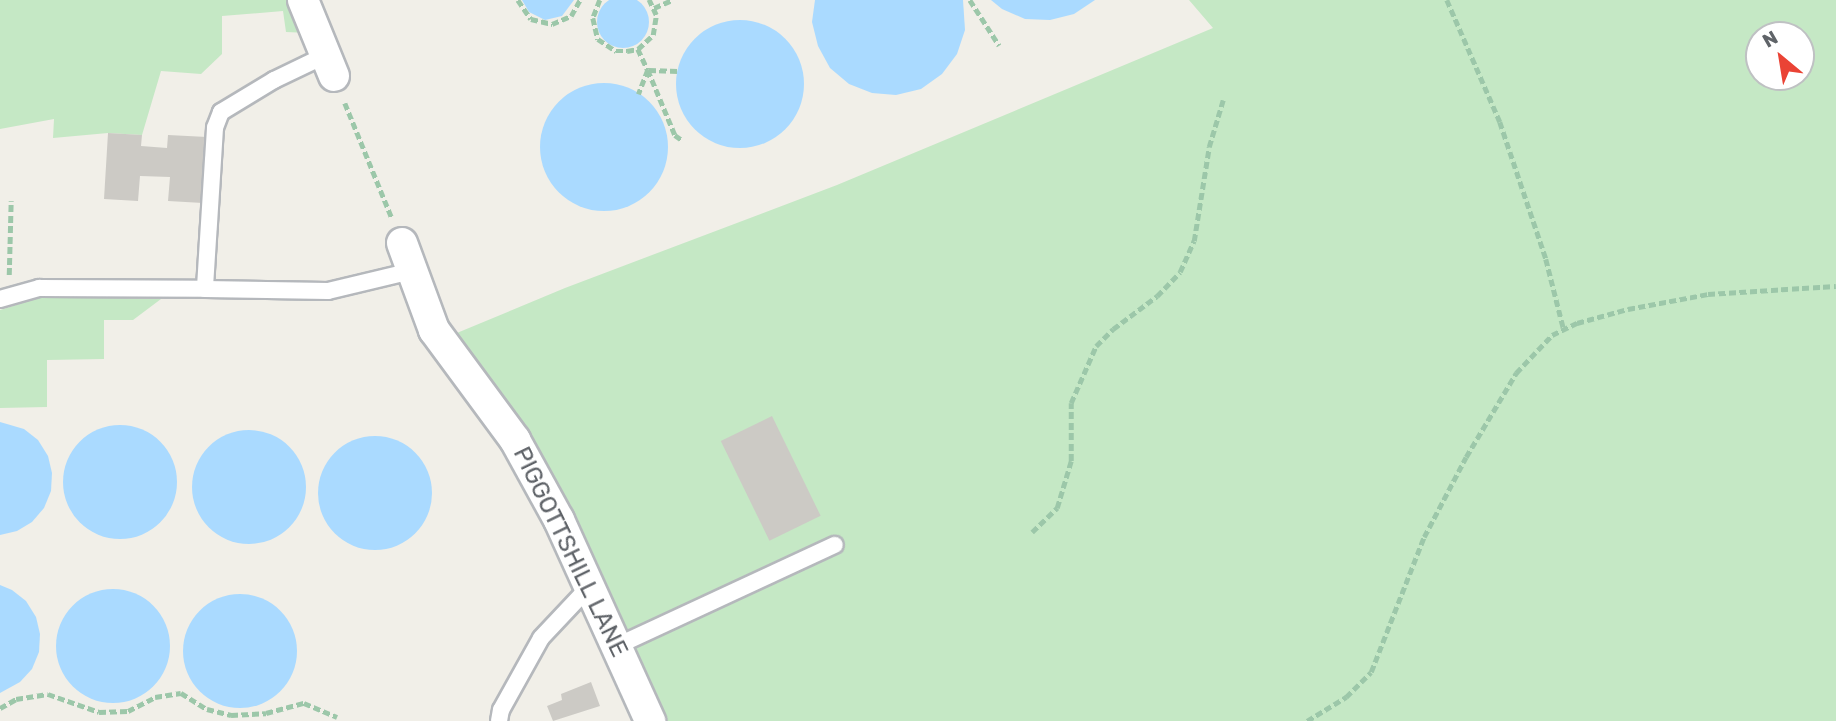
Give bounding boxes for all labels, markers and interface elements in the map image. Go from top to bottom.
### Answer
north arrow [1745,21,1815,91]
text: N [1759,26,1782,52]
street label: PIGGOTTSHILL LANE [507,442,633,662]

